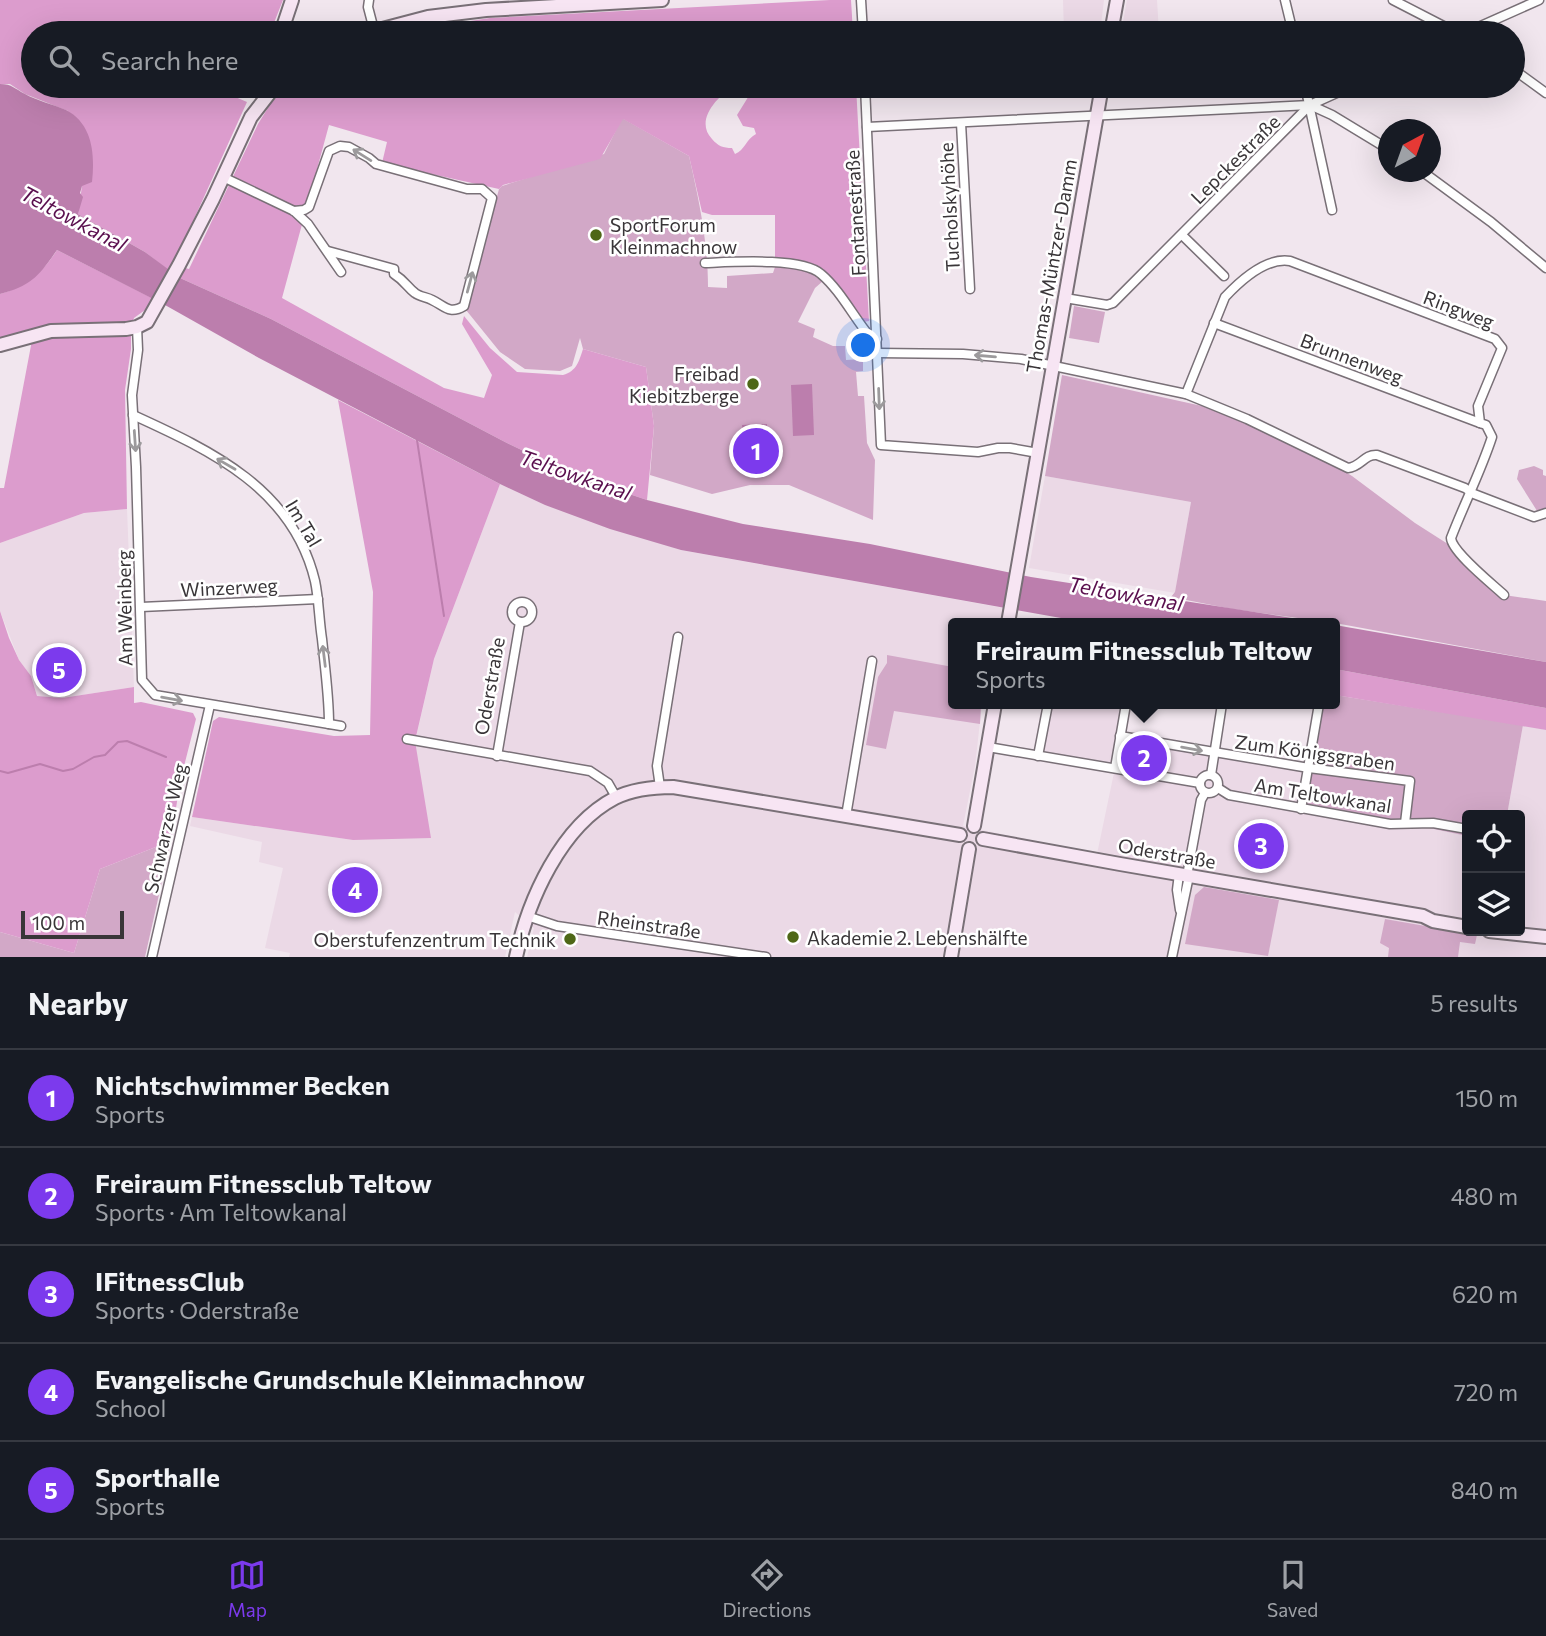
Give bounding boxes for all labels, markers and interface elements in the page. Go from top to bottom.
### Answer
search box [21,21,1525,98]
icon: search [45,41,83,79]
text: Search here [101,44,239,75]
street label: Lepckestraße [1186,110,1284,208]
north arrow [1378,119,1441,182]
street label: Tucholskyhöhe [934,142,964,272]
one-way arrow [353,147,372,162]
street label: Fontanestraße [840,149,870,277]
street label: Thomas-Müntzer-Damm [1021,157,1081,375]
water label: Teltowkanal [17,180,132,257]
place label: SportForum Kleinmachnow [610,213,737,258]
marker: SportForum Kleinmachnow [588,227,604,243]
one-way arrow [464,272,477,294]
street label: Ringweg [1420,285,1498,333]
your location [846,328,880,362]
street label: Brunnenweg [1297,328,1407,388]
one-way arrow [975,349,997,362]
place label: Freibad Kiebitzberge [629,362,739,407]
marker: Freibad Kiebitzberge [745,376,761,392]
one-way arrow [873,387,886,410]
pin: 1 [733,425,779,477]
one-way arrow [129,430,142,452]
water label: Teltowkanal [517,443,636,505]
one-way arrow [216,457,236,471]
street label: Im Tal [281,495,327,551]
street label: Am Weinberg [111,550,137,666]
water label: Teltowkanal [1067,571,1186,616]
street label: Winzerweg [180,573,278,601]
popup [948,618,1340,709]
text: Freiraum Fitnessclub Teltow [976,634,1312,665]
street label: Oderstraße [469,635,509,737]
pin: 5 [36,644,82,696]
one-way arrow [317,646,330,668]
text: Sports [976,665,1046,693]
one-way arrow [160,692,183,706]
street label: Zum Königsgraben [1233,729,1397,775]
pin: 2 [1121,732,1167,784]
one-way arrow [1180,743,1203,756]
street label: Schwarzer Weg [139,761,191,895]
street label: Am Teltowkanal [1253,773,1393,817]
map controls [1462,810,1525,936]
button: locate [1462,810,1525,873]
pin: 3 [1238,820,1284,872]
street label: Oderstraße [1116,833,1218,873]
pin: 4 [332,864,378,916]
button: layers [1462,873,1525,936]
street label: Rheinstraße [596,905,702,943]
scale bar [21,908,124,940]
text: 100 m [32,911,85,934]
place label: Akademie 2. Lebenshälfte [807,926,1028,949]
place label: Oberstufenzentrum Technik [313,928,556,951]
marker: Akademie 2. Lebenshälfte [785,929,801,945]
marker: Oberstufenzentrum Technik [562,931,578,947]
text: Nearby [28,984,128,1021]
text: 5 results [1430,989,1518,1017]
text: Nichtschwimmer Becken [95,1069,390,1100]
text: 1 [46,1084,56,1112]
text: 150 m [1455,1084,1518,1112]
text: Sports [95,1100,165,1128]
text: Freiraum Fitnessclub Teltow [95,1167,432,1198]
text: 2 [44,1182,58,1210]
text: 480 m [1451,1182,1518,1210]
text: Sports · Am Teltowkanal [95,1198,347,1226]
text: IFitnessClub [95,1265,244,1296]
text: 3 [44,1280,58,1308]
text: 620 m [1452,1280,1518,1308]
text: Sports · Oderstraße [95,1296,299,1324]
text: Evangelische Grundschule Kleinmachnow [95,1363,585,1394]
text: 4 [44,1378,58,1406]
text: 720 m [1454,1378,1518,1406]
text: School [95,1394,166,1422]
text: Sporthalle [95,1461,220,1492]
text: 5 [44,1476,58,1504]
text: 840 m [1451,1476,1518,1504]
text: Sports [95,1492,165,1520]
tab: Map [228,1556,267,1621]
tab: Directions [722,1556,812,1621]
tab: Saved [1267,1556,1318,1621]

